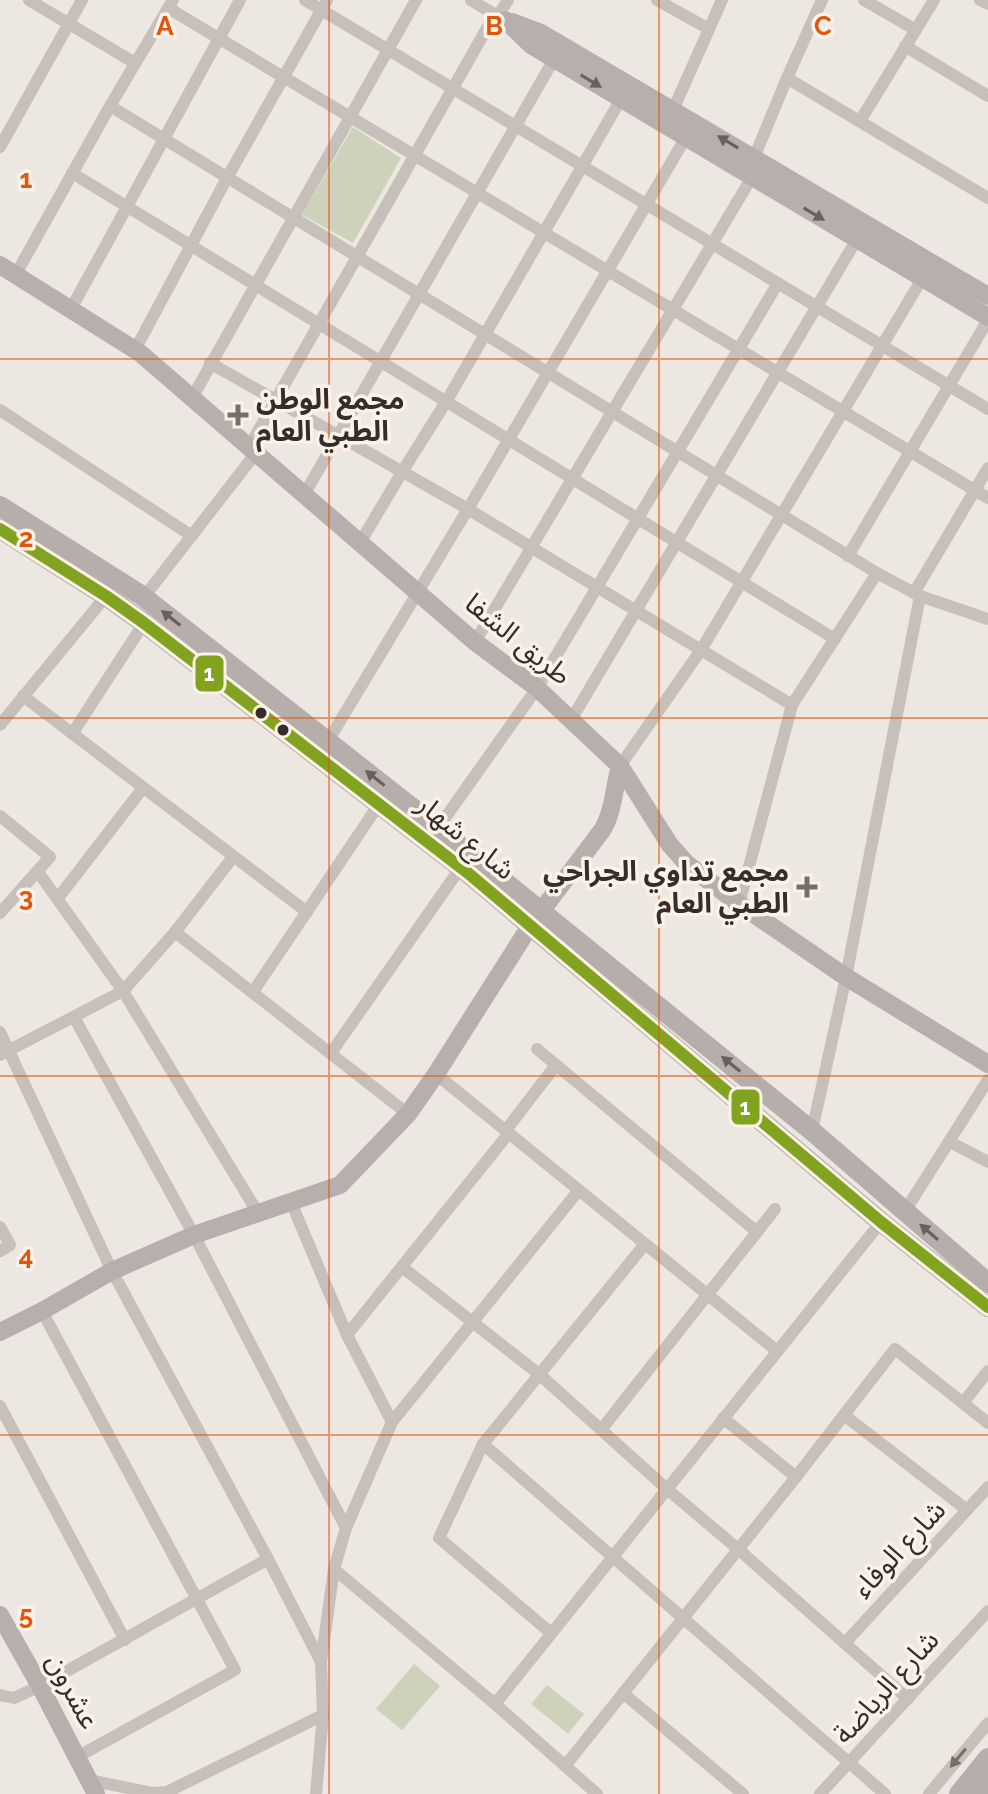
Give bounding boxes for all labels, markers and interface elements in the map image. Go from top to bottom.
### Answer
text: A [156,11,174,41]
text: B [485,11,503,41]
text: C [814,11,832,41]
one-way arrow [580,74,602,88]
one-way arrow [717,136,739,150]
text: 1 [20,164,33,194]
one-way arrow [803,207,825,221]
place label: مجمع الوطن الطبي العام [256,383,405,453]
marker: مجمع الوطن الطبي العام [227,404,249,426]
text: 2 [19,523,33,553]
street label: طريق الشفا [458,586,578,693]
one-way arrow [161,611,181,627]
line badge: 1 [194,654,225,693]
text: 1 [204,660,215,686]
unlabelled marker [253,705,269,721]
unlabelled marker [275,722,291,738]
one-way arrow [365,771,385,787]
street label: شارع شهار [407,787,522,890]
place label: مجمع تداوي الجراحي الطبي العام [543,855,789,925]
marker: مجمع تداوي الجراحي الطبي العام [796,876,818,898]
text: 3 [19,882,33,912]
one-way arrow [721,1056,741,1073]
line badge: 1 [730,1088,761,1126]
text: 1 [740,1094,751,1120]
one-way arrow [920,1224,940,1241]
text: 4 [19,1241,33,1271]
street label: شارع الوفاء [846,1493,955,1607]
text: 5 [19,1600,33,1630]
street label: شارع الرياضة [826,1623,949,1753]
street label: عشرون [39,1648,107,1734]
one-way arrow [950,1748,967,1769]

